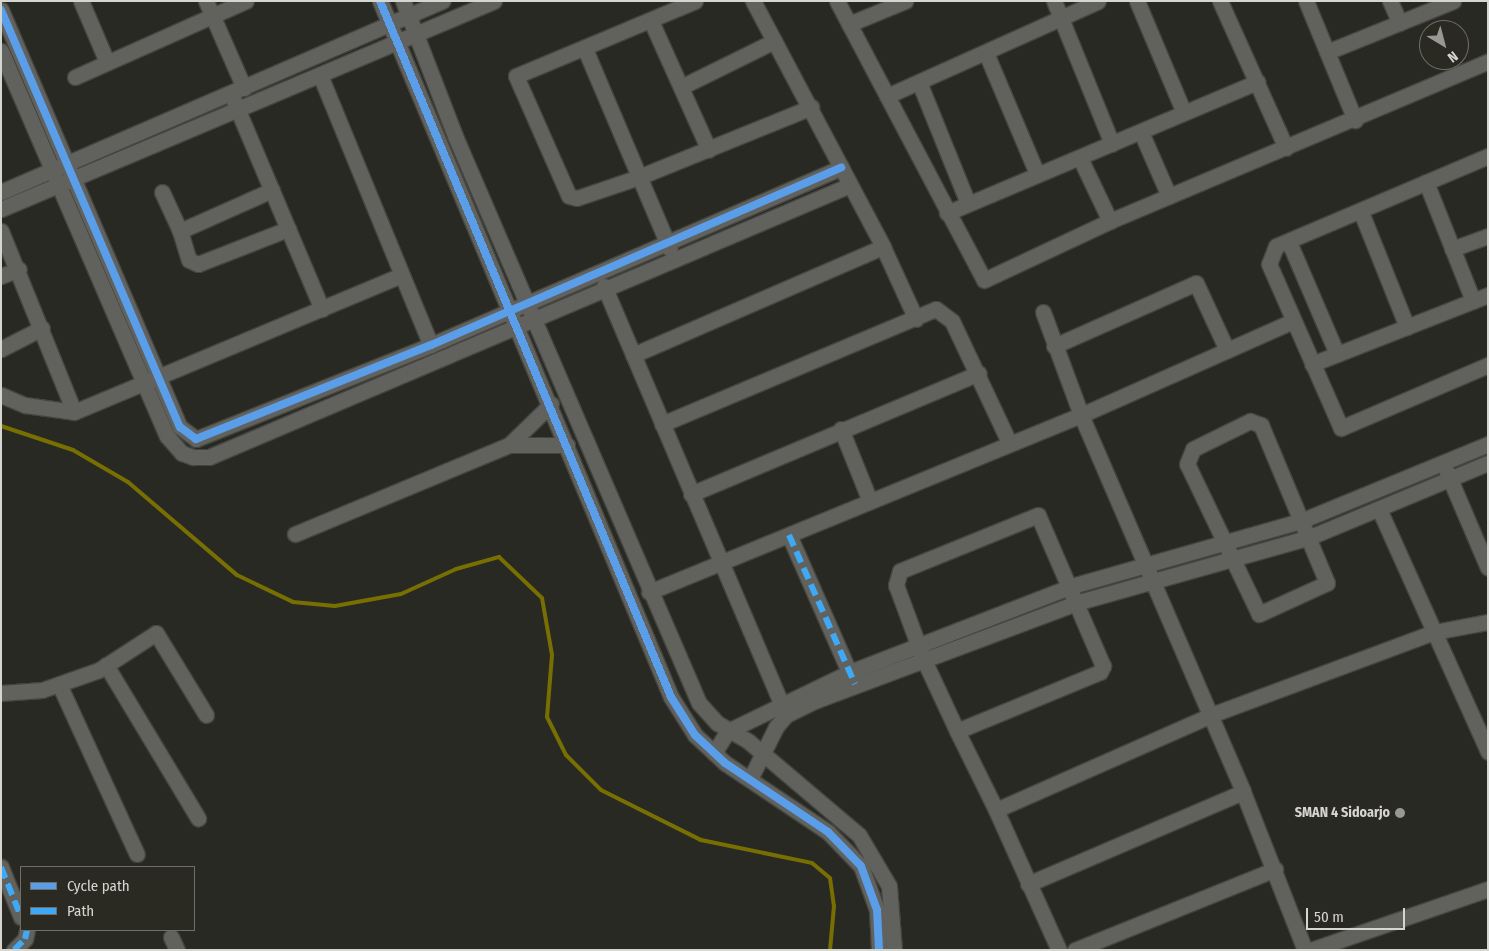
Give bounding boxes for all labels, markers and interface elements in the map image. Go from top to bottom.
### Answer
north arrow [1419,20,1469,70]
text: N [1444,47,1461,66]
place label: SMAN 4 Sidoarjo [1295,805,1390,821]
marker: SMAN 4 Sidoarjo [1394,807,1406,819]
legend [20,866,195,931]
text: Cycle path [67,877,130,895]
scale bar [1309,898,1408,930]
text: Path [67,902,94,920]
text: 50 m [1314,908,1344,926]

